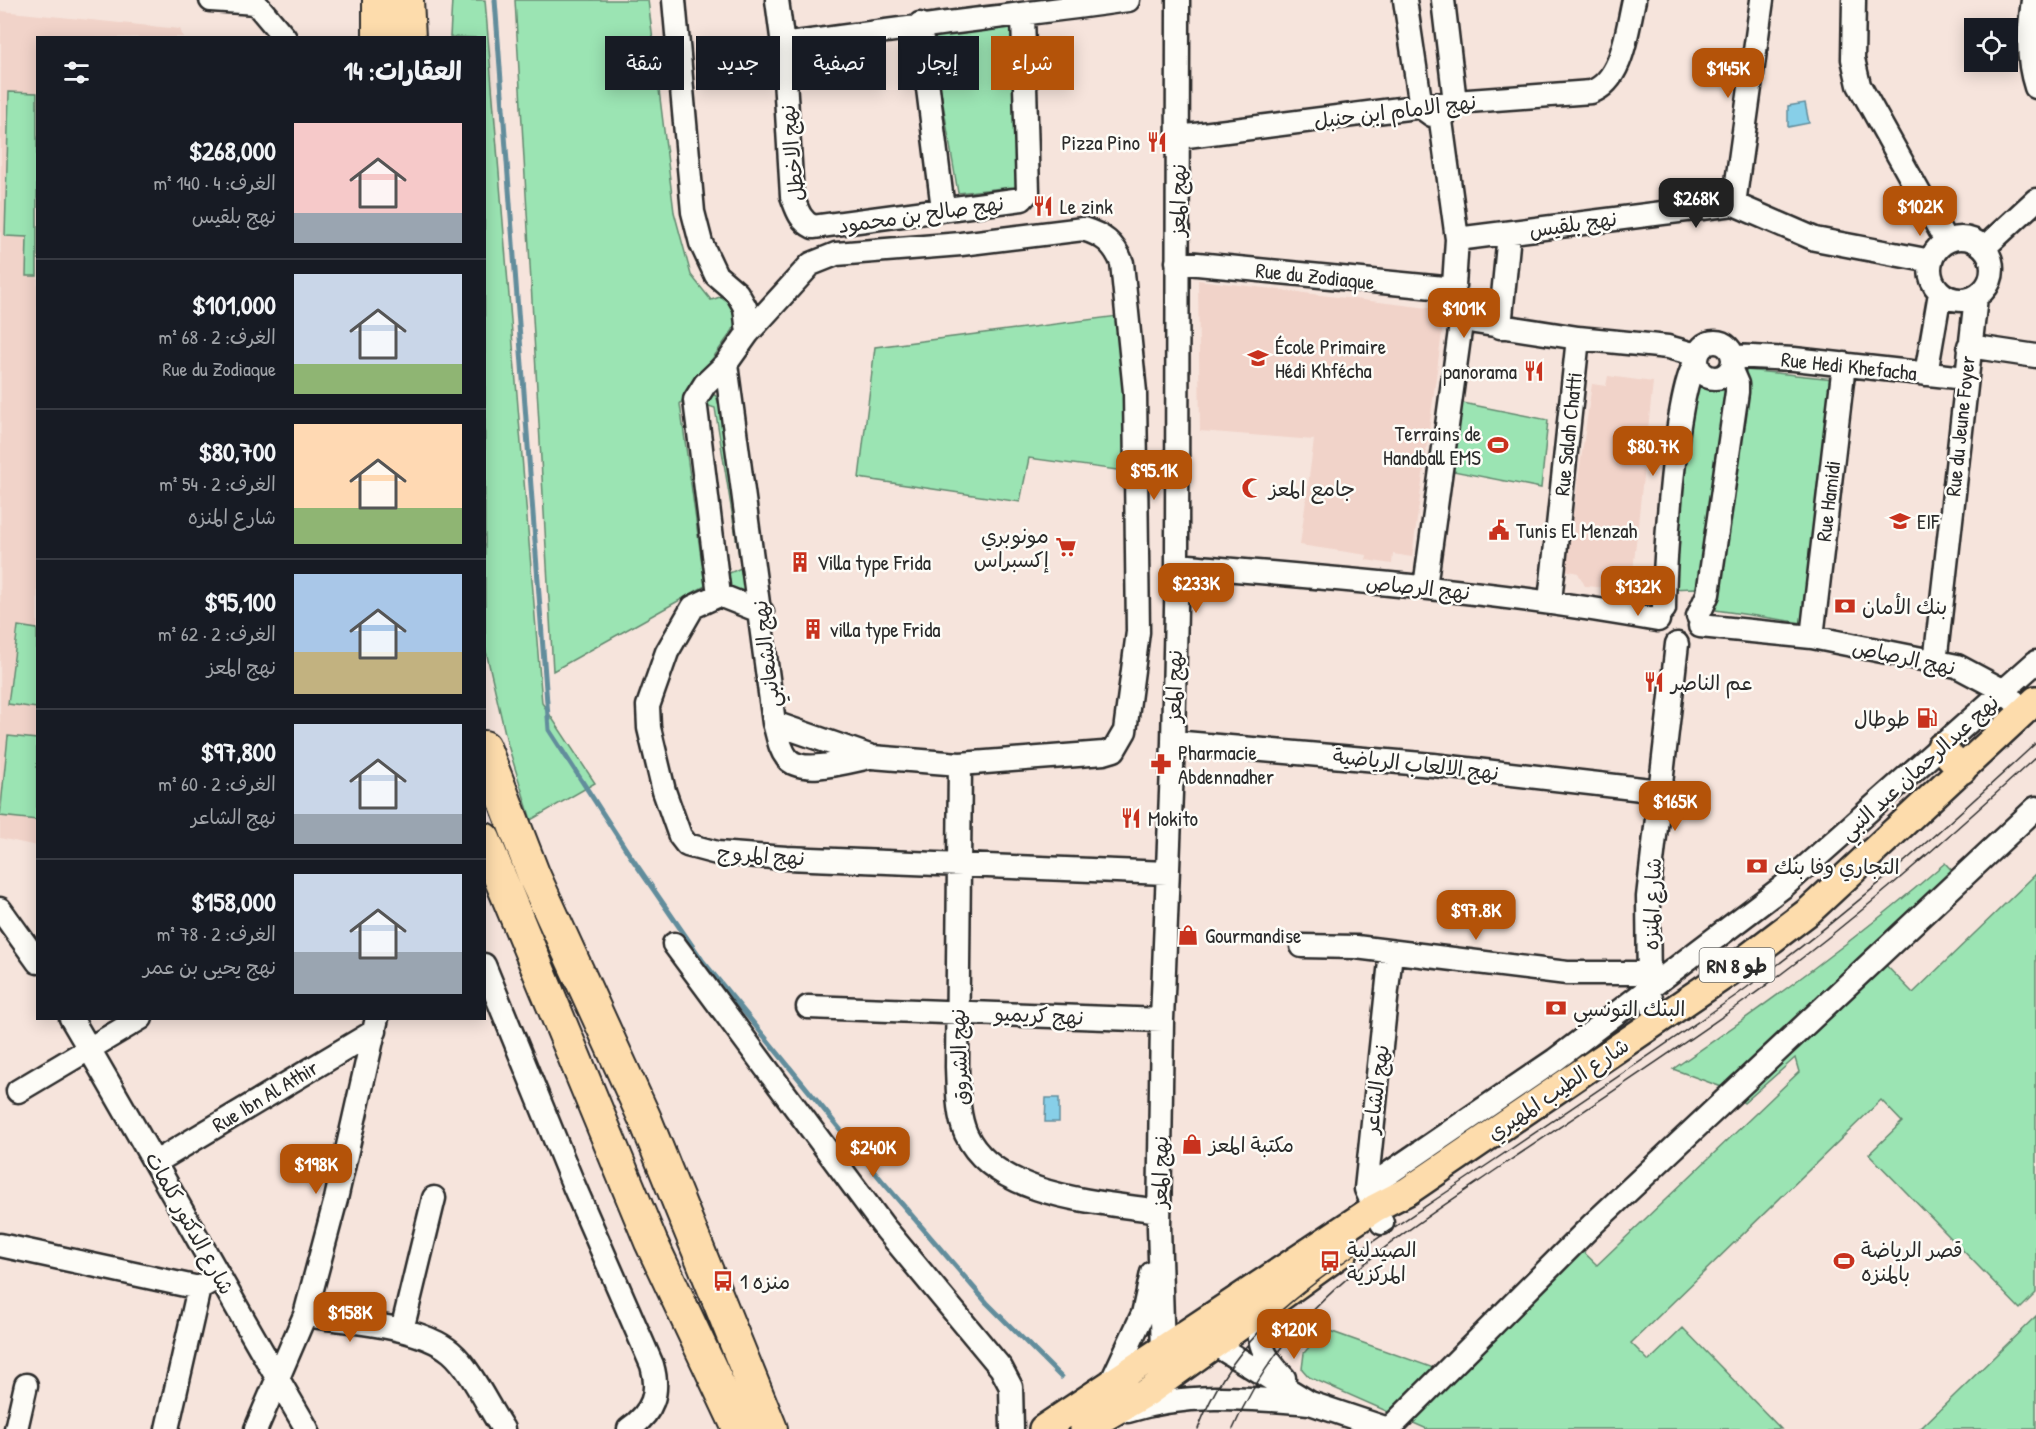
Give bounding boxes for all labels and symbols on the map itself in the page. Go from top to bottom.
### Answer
pin: $145K [1686,48,1770,99]
street label: نهج الامام ابن حنبل [1312,87,1478,137]
street label: نهج الاخطل [772,103,812,203]
place label: Pizza Pino [1061,128,1140,157]
restaurant icon: Pizza Pino [1145,130,1169,154]
street label: نهج المعز [1163,163,1193,239]
pin: $268K [1654,178,1738,229]
pin: $102K [1878,186,1962,237]
street label: نهج صالح بن محمود [836,188,1006,240]
place label: Le zink [1060,192,1113,221]
restaurant icon: Le zink [1031,194,1055,218]
street label: نهج بلقيس [1527,203,1619,245]
street label: Rue du Zodiaque [1254,255,1376,297]
pin: $101K [1422,288,1506,339]
place label: École Primaire Hédi Khfécha [1275,332,1386,385]
street label: Rue Hedi Khefacha [1780,344,1918,388]
school or university icon: École Primaire Hédi Khfécha [1246,346,1270,370]
street label: Rue du Jeune Foyer [1938,354,1982,498]
place label: panorama [1443,357,1517,386]
restaurant icon: panorama [1522,359,1546,383]
street label: Rue Salah Chatti [1547,371,1589,497]
place label: Terrains de Handball EMS [1383,419,1481,472]
pin: $80.7K [1604,426,1702,477]
sports icon: Terrains de Handball EMS [1486,433,1510,457]
pin: $95.1K [1105,450,1203,501]
street label: Rue Hamidi [1809,459,1847,543]
place label: جامع المعز [1267,474,1355,504]
mosque icon: جامع المعز [1240,476,1264,500]
place label: EIF [1917,507,1940,536]
school or university icon: EIF [1888,509,1912,533]
place label: Tunis El Menzah [1516,516,1638,545]
public building icon: Tunis El Menzah [1487,518,1511,542]
place label: مونوبري إكسبراس [974,521,1049,574]
supermarket icon: مونوبري إكسبراس [1054,535,1078,559]
place label: Villa type Frida [817,548,931,577]
building icon: Villa type Frida [788,550,812,574]
pin: $233K [1154,563,1238,614]
pin: $132K [1596,566,1680,617]
street label: نهج الرصاص [1364,567,1472,607]
place label: بنك الأمان [1862,592,1947,621]
bank icon: بنك الأمان [1833,594,1857,618]
street label: نهج الشعانبي [745,598,792,709]
place label: villa type Frida [830,615,941,644]
building icon: villa type Frida [801,617,825,641]
street label: نهج الرصاص [1850,632,1958,682]
street label: نهج المعز [1159,649,1189,725]
place label: عم الناصر [1669,668,1753,699]
restaurant icon: عم الناصر [1642,670,1666,694]
street label: نهج عبدالرحمان عبد النبي [1833,688,2008,850]
place label: طوطال [1854,704,1910,733]
fuel station icon: طوطال [1915,706,1939,730]
place label: Pharmacie Abdennadher [1178,738,1274,791]
street label: نهج الالعاب الرياضية [1332,741,1500,787]
pharmacy icon: Pharmacie Abdennadher [1149,752,1173,776]
pin: $165K [1633,781,1717,832]
place label: Mokito [1148,804,1198,833]
restaurant icon: Mokito [1119,806,1143,830]
street label: نهج المروج [716,837,806,873]
place label: التجاري وفا بنك [1774,852,1900,882]
bank icon: التجاري وفا بنك [1745,854,1769,878]
street label: شارع المنزه [1636,857,1669,951]
pin: $97.8K [1427,890,1525,941]
place label: Gourmandise [1205,921,1301,950]
shop icon: Gourmandise [1176,923,1200,947]
road number: RN 8 طو [1700,948,1774,982]
place label: البنك التونسي [1573,994,1685,1028]
bank icon: البنك التونسي [1544,996,1568,1020]
street label: نهج كريميو [993,998,1084,1032]
street label: نهج الشروق [943,1008,975,1106]
street label: شارع الطيب المهيري [1481,1031,1635,1148]
street label: نهج الشاعر [1356,1043,1396,1137]
street label: Rue Ibn Al Athir [207,1053,323,1139]
pin: $240K [831,1127,915,1178]
place label: مكتبة المعز [1207,1130,1294,1159]
shop icon: مكتبة المعز [1180,1132,1204,1156]
street label: نهج المعز [1145,1135,1175,1211]
pin: $198K [274,1144,358,1195]
street label: شارع الدكتور كلمات [138,1146,241,1300]
place label: الصيدلية المركزية [1347,1235,1417,1288]
place label: قصر الرياضة بالمنزه [1861,1235,1963,1288]
bus stop icon: الصيدلية المركزية [1318,1249,1342,1273]
sports icon: قصر الرياضة بالمنزه [1832,1249,1856,1273]
place label: منزه 1 [740,1267,790,1296]
bus stop icon: منزه 1 [711,1269,735,1293]
pin: $158K [308,1292,392,1343]
pin: $120K [1252,1309,1336,1360]

